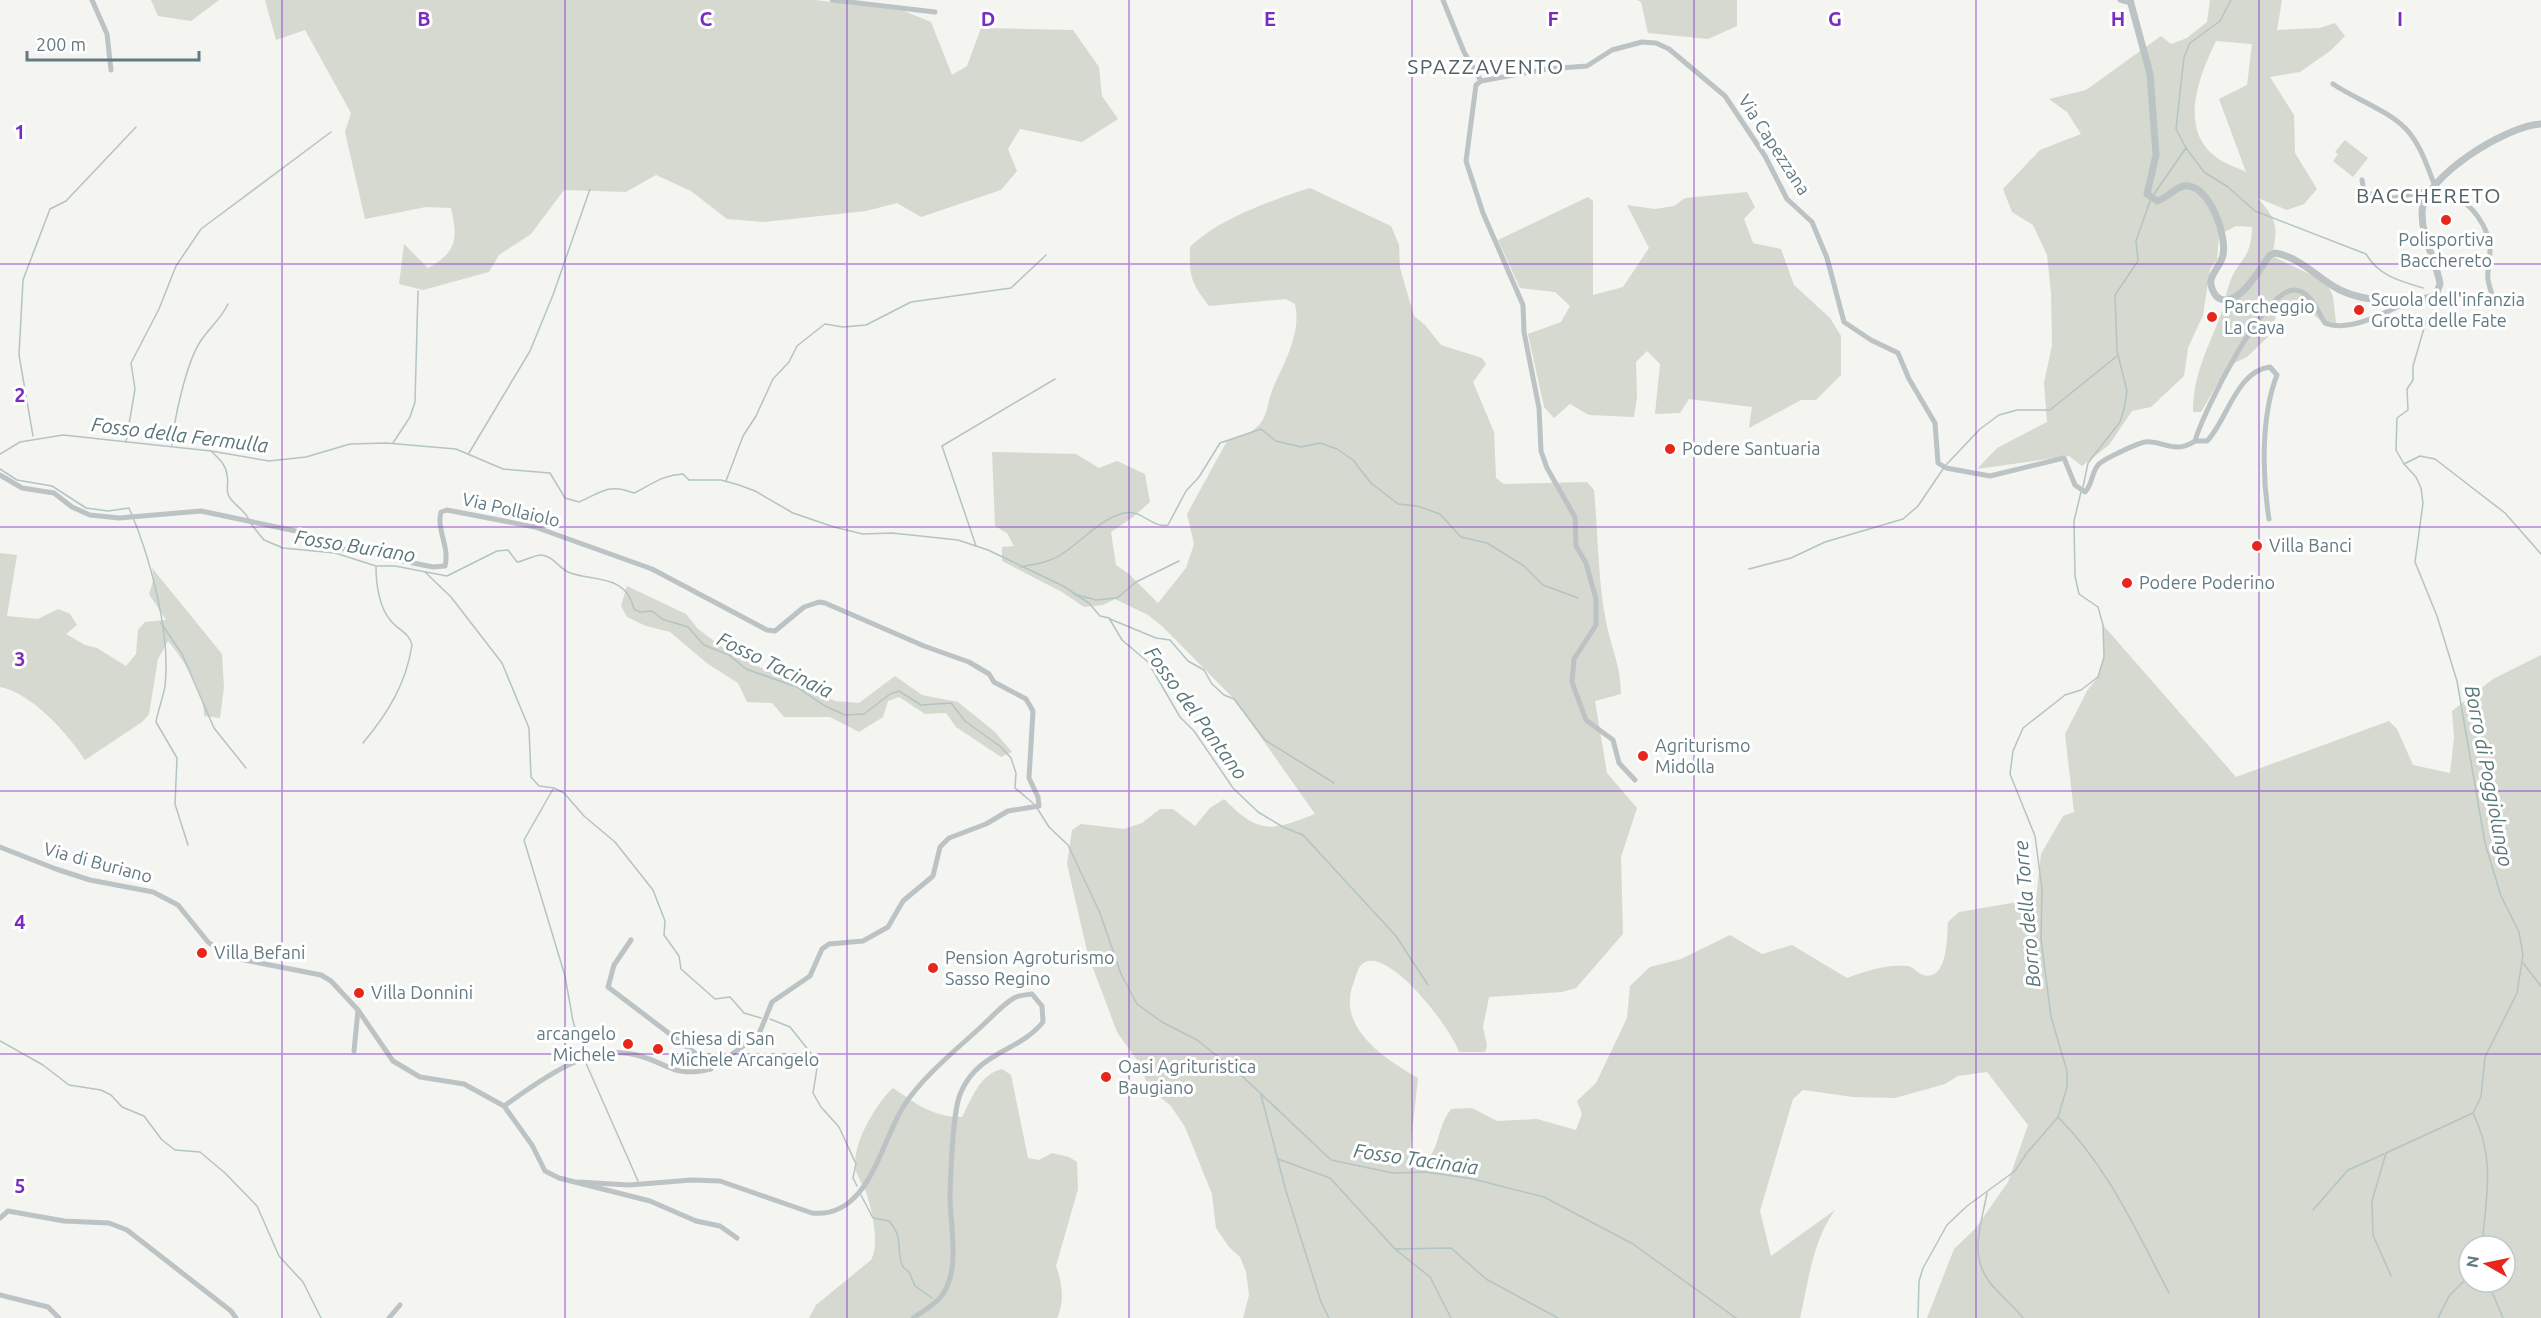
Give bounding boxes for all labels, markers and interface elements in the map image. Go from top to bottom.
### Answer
text: B [417,7,431,30]
text: C [700,7,713,30]
text: D [981,7,995,30]
text: E [1264,7,1276,30]
text: F [1547,7,1559,30]
text: G [1828,7,1842,30]
text: H [2111,7,2125,30]
text: I [2397,7,2403,30]
scale bar [27,24,200,62]
text: 200 m [36,34,86,54]
district label: SPAZZAVENTO [1407,54,1565,78]
street label: Via Capezzana [1735,90,1815,198]
text: 1 [14,120,26,143]
district label: BACCHERETO [2356,183,2502,207]
marker: Polisportiva Bacchereto [2439,213,2453,227]
place label: Polisportiva Bacchereto [2398,229,2494,270]
place label: Scuola dell'infanzia Grotta delle Fate [2371,289,2525,330]
place label: Parcheggio La Cava [2224,296,2315,337]
marker: Scuola dell'infanzia Grotta delle Fate [2352,303,2366,317]
marker: Parcheggio La Cava [2205,310,2219,324]
text: 2 [14,383,26,406]
water label: Fosso della Fermulla [90,412,270,457]
place label: Podere Santuaria [1682,438,1820,458]
marker: Podere Santuaria [1663,442,1677,456]
street label: Via Pollaiolo [460,488,562,530]
water label: Fosso Buriano [293,525,417,566]
place label: Villa Banci [2269,535,2352,555]
marker: Villa Banci [2250,539,2264,553]
place label: Podere Poderino [2139,572,2275,592]
marker: Podere Poderino [2120,576,2134,590]
water label: Fosso Tacinaia [714,627,837,703]
water label: Fosso del Pantano [1140,642,1252,784]
text: 3 [14,647,26,670]
water label: Borro di Poggiolungo [2461,683,2518,869]
place label: Agriturismo Midolla [1655,735,1751,776]
marker: Agriturismo Midolla [1636,749,1650,763]
street label: Via di Buriano [42,838,155,886]
water label: Borro della Torre [2009,840,2044,988]
text: 4 [14,910,26,933]
place label: Villa Befani [214,942,305,962]
marker: Villa Befani [195,946,209,960]
place label: Pension Agroturismo Sasso Regino [945,947,1115,988]
marker: Pension Agroturismo Sasso Regino [926,961,940,975]
place label: Villa Donnini [371,982,473,1002]
marker: Villa Donnini [352,986,366,1000]
place label: arcangelo Michele [537,1023,616,1064]
place label: Chiesa di San Michele Arcangelo [670,1028,819,1069]
marker: arcangelo Michele [621,1037,635,1051]
marker: Chiesa di San Michele Arcangelo [651,1042,665,1056]
place label: Oasi Agrituristica Baugiano [1118,1056,1256,1097]
marker: Oasi Agrituristica Baugiano [1099,1070,1113,1084]
water label: Fosso Tacinaia [1352,1138,1480,1179]
text: 5 [14,1174,26,1197]
north arrow [2457,1234,2517,1294]
text: N [2462,1254,2482,1269]

